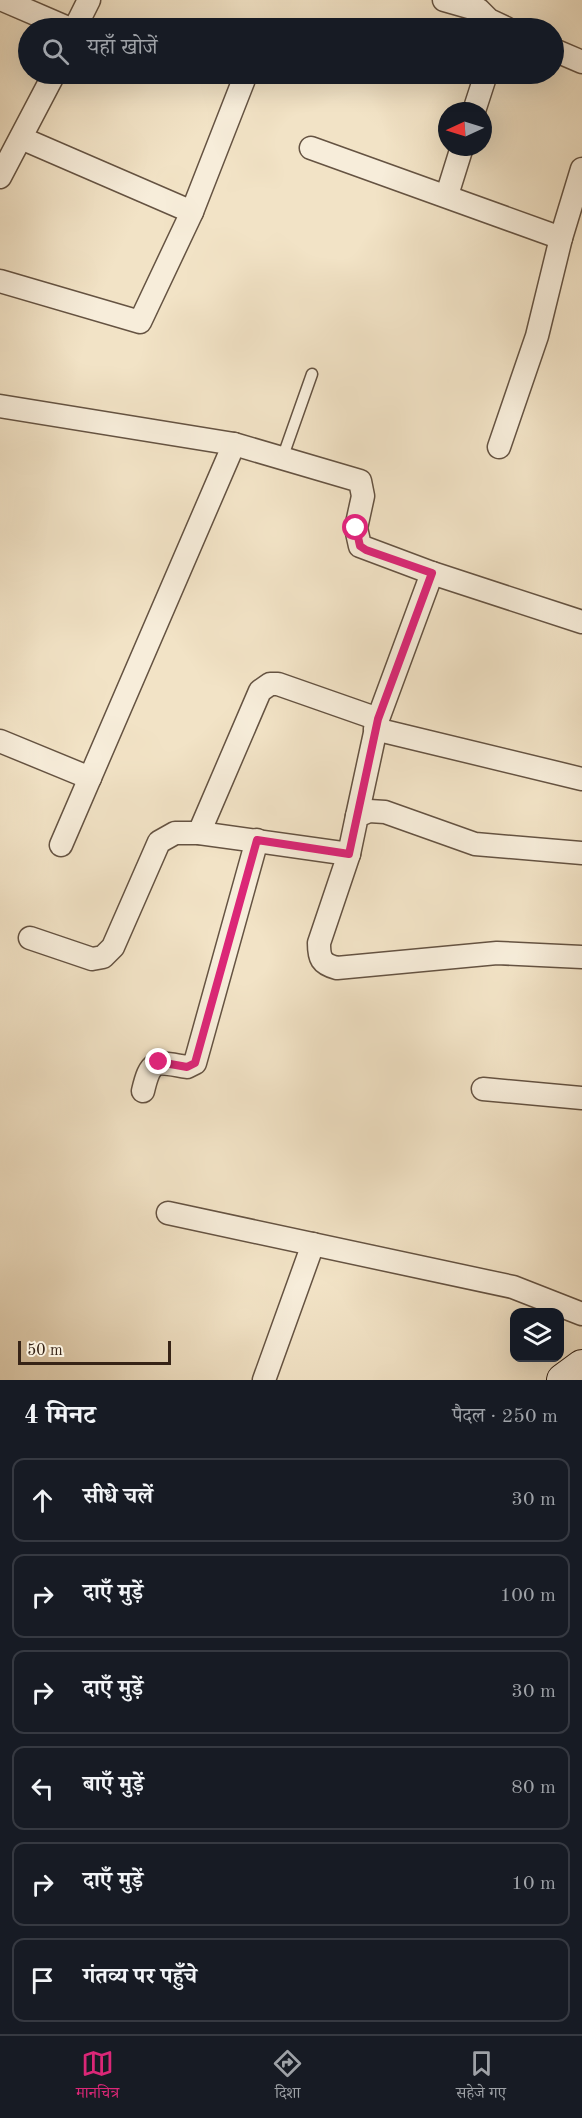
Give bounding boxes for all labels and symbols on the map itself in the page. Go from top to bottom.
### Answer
north arrow [438,102,492,156]
route start [342,514,368,540]
route end [145,1048,171,1074]
scale bar [18,1338,171,1366]

